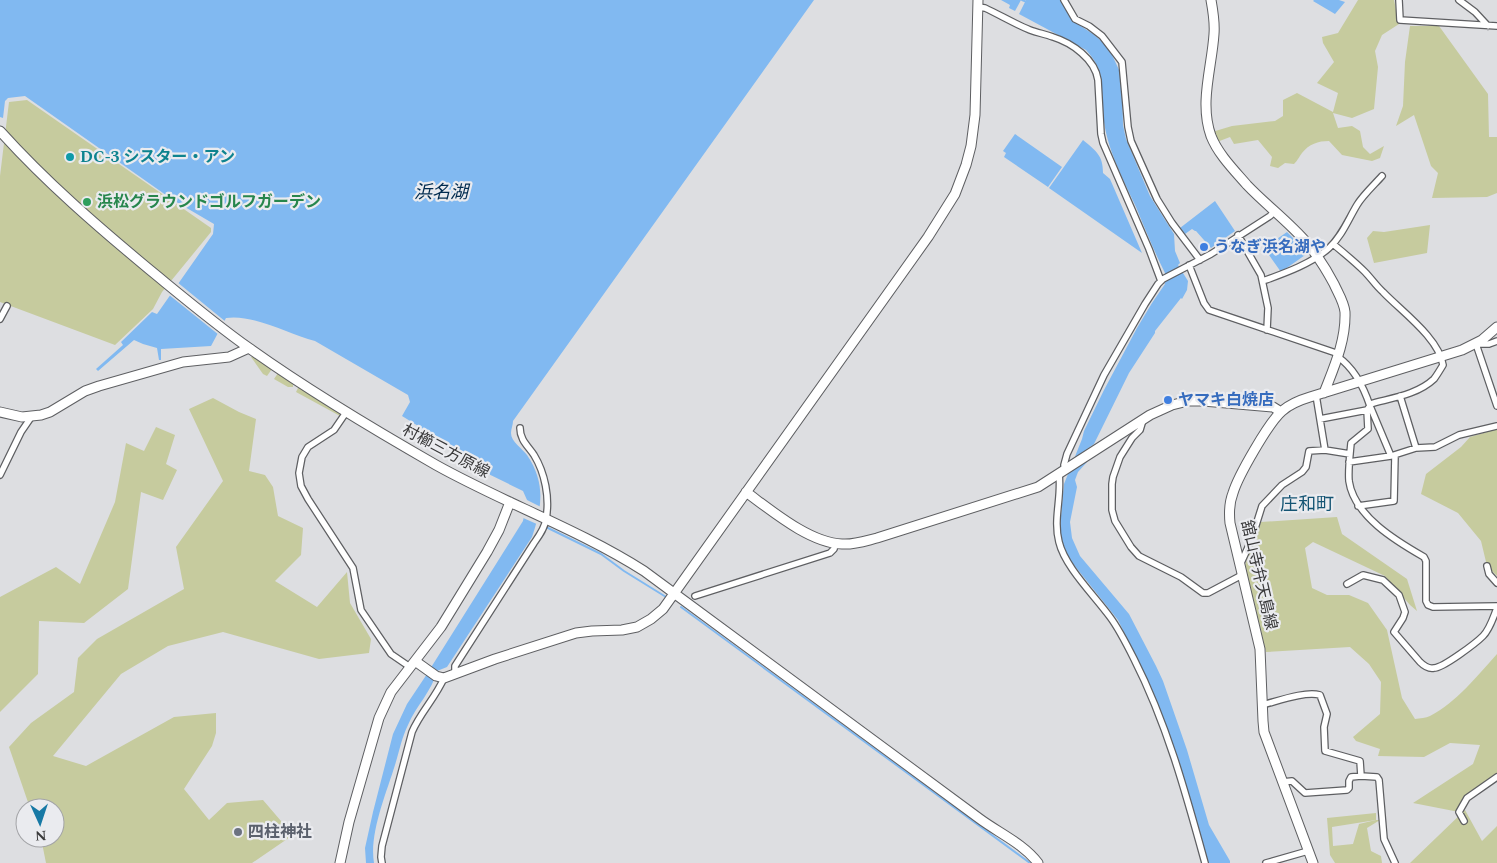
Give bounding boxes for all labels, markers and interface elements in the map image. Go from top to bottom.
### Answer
place label: DC-3 シスター・アン [80,145,235,169]
marker: DC-3 シスター・アン [64,151,76,163]
water label: 浜名湖 [414,179,471,206]
place label: 浜松グラウンドゴルフガーデン [97,190,321,214]
marker: 浜松グラウンドゴルフガーデン [81,196,93,208]
place label: うなぎ浜名湖や [1214,235,1326,259]
marker: うなぎ浜名湖や [1198,241,1210,253]
place label: ヤマキ白焼店 [1178,388,1274,412]
marker: ヤマキ白焼店 [1162,394,1174,406]
street label: 村櫛三方原線 [398,418,494,484]
district label: 庄和町 [1280,491,1334,518]
street label: 舘山寺弁天島線 [1235,518,1283,632]
north arrow [15,798,65,848]
place label: 四柱神社 [248,820,312,844]
text: N [34,825,47,846]
marker: 四柱神社 [232,826,244,838]

